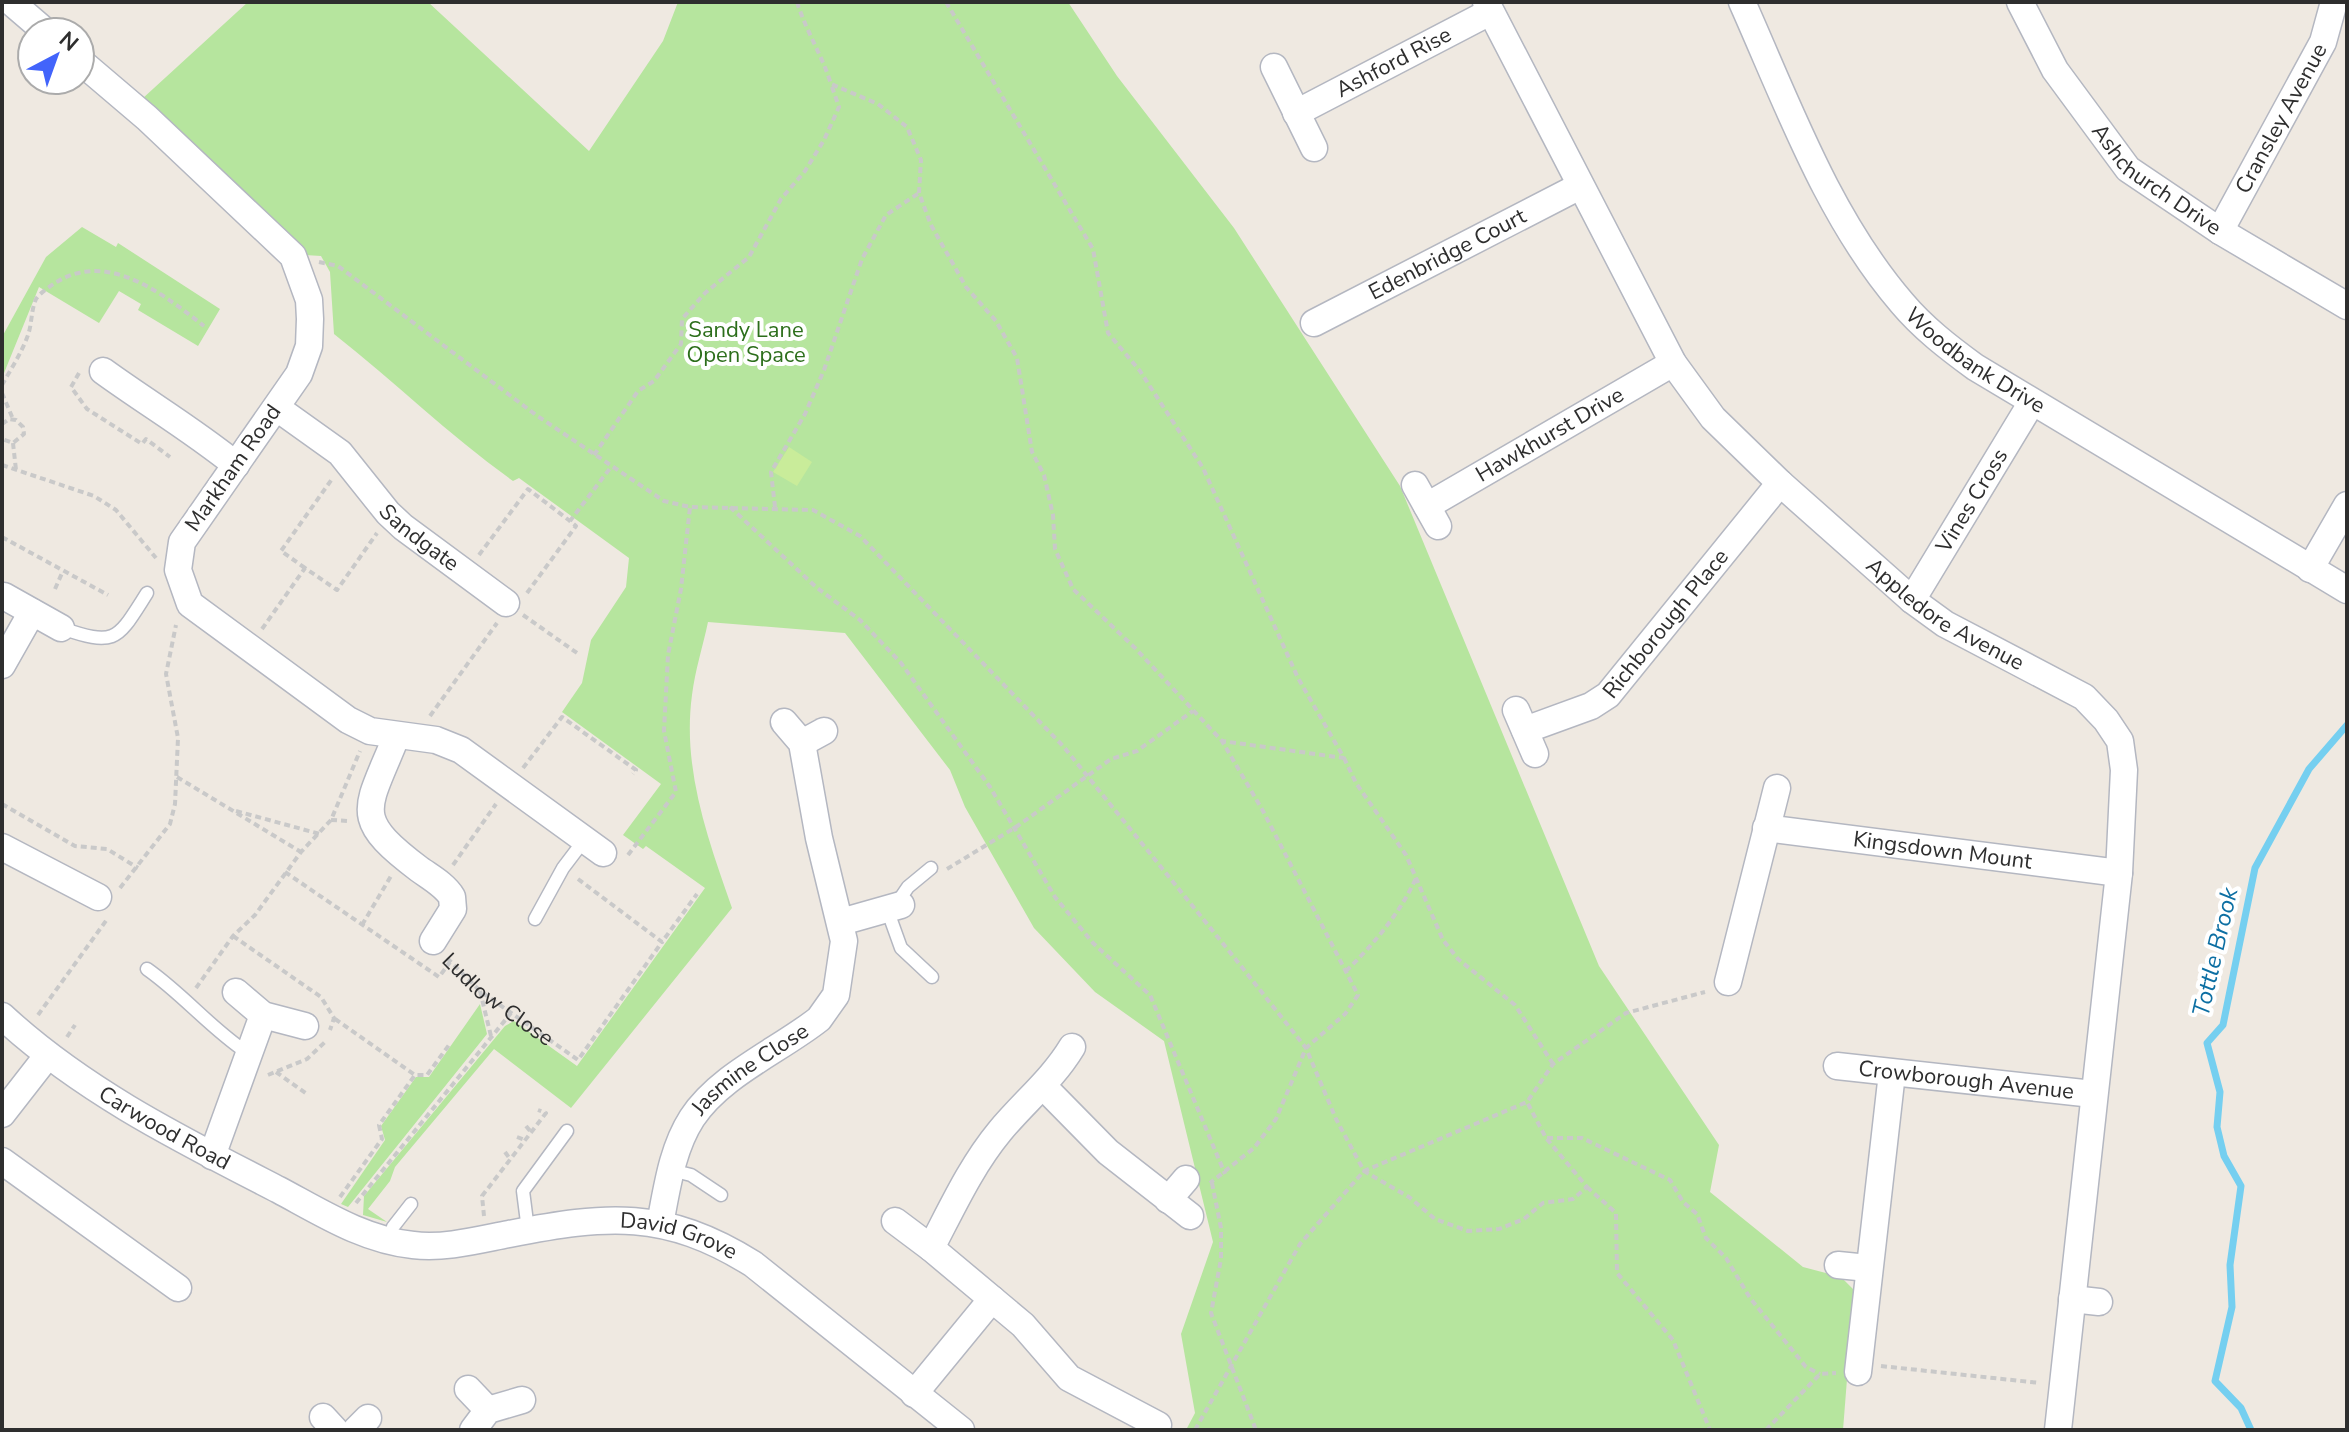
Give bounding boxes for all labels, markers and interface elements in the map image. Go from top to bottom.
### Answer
north arrow [16,16,96,96]
street label: Ashford Rise [1330,20,1457,105]
text: N [52,25,85,58]
street label: Cransley Avenue [2228,38,2334,199]
street label: Ashchurch Drive [2085,118,2227,243]
street label: Edenbridge Court [1363,201,1532,307]
street label: Woodbank Drive [1898,301,2051,421]
park label: Sandy Lane Open Space [686,315,806,370]
street label: Hawkhurst Drive [1470,380,1629,489]
street label: Markham Road [178,398,288,538]
street label: Vines Cross [1929,443,2015,559]
street label: Sandgate [372,498,465,579]
street label: Richborough Place [1596,543,1736,705]
street label: Appledore Avenue [1860,551,2029,678]
street label: Kingsdown Mount [1851,824,2034,877]
water label: Tottle Brook [2185,883,2246,1020]
street label: Ludlow Close [435,946,560,1053]
street label: Jasmine Close [684,1016,815,1122]
street label: Crowborough Avenue [1857,1053,2075,1107]
street label: Carwood Road [93,1079,236,1177]
street label: David Grove [619,1205,743,1267]

